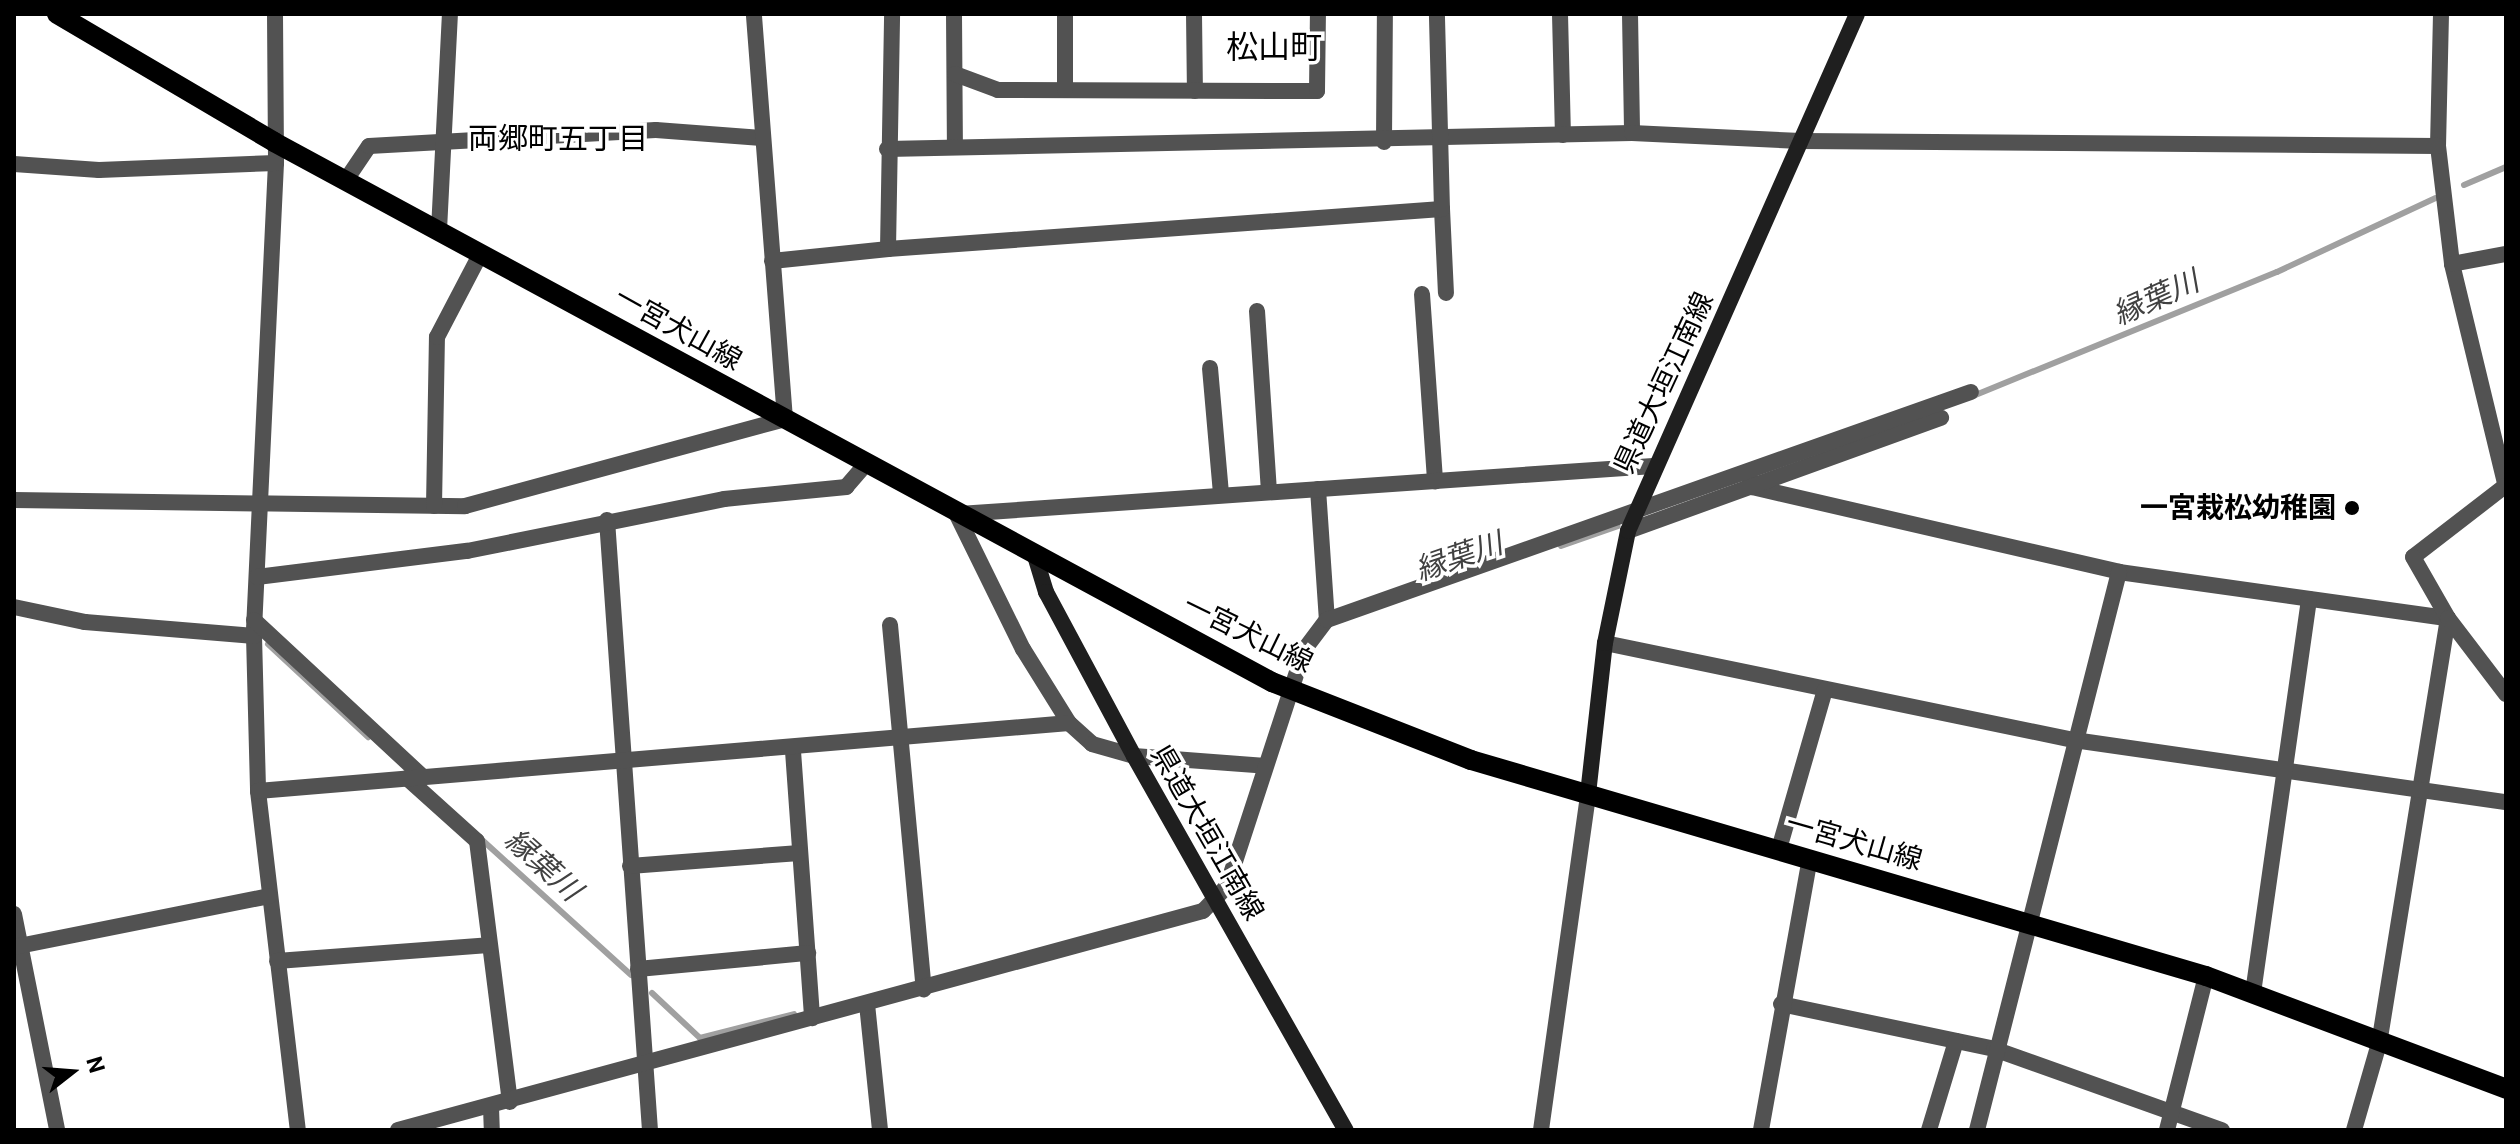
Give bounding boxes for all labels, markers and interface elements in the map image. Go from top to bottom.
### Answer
district label: 松山町 [1226,28,1322,66]
district label: 両郷町五丁目 [468,121,648,157]
water label: 縁葉川 [2108,263,2204,333]
street label: 一宮犬山線 [609,280,747,378]
street label: 県道大垣江南線 [1607,287,1721,479]
place label: 一宮栽松幼稚園 [2140,491,2336,525]
marker: 一宮栽松幼稚園 [2343,499,2361,517]
water label: 縁葉川 [1411,525,1507,589]
street label: 一宮犬山線 [1178,588,1318,680]
street label: 県道大垣江南線 [1143,740,1271,926]
street label: 一宮犬山線 [1782,807,1926,877]
water label: 縁葉川 [498,822,588,908]
north arrow [32,1032,112,1112]
text: N [81,1054,110,1076]

